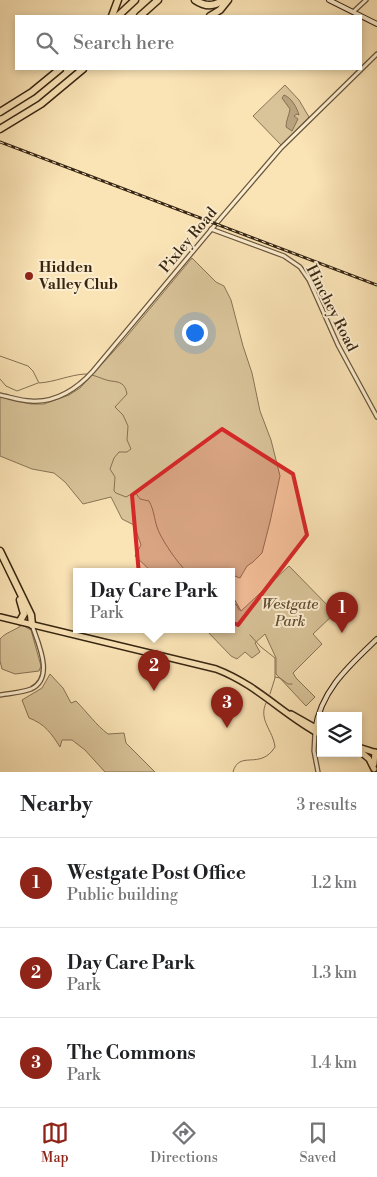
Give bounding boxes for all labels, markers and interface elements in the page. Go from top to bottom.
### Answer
search box [15,15,362,70]
icon: search [33,29,61,57]
text: Search here [73,31,174,55]
street label: Pixley Road [155,203,222,277]
place label: Hidden Valley Club [38,258,118,294]
street label: Hinchey Road [302,262,362,355]
marker: Hidden Valley Club [23,270,35,282]
your location [182,320,208,346]
popup [73,568,235,633]
text: Day Care Park [90,579,218,603]
pin: 1 [326,592,358,633]
park label: Westgate Park [262,595,318,631]
text: Park [90,603,123,623]
pin: 2 [138,650,170,691]
pin: 3 [211,687,243,728]
map controls [317,712,362,757]
button: layers [317,712,362,757]
text: Nearby [20,792,93,818]
text: 3 results [296,795,357,815]
text: Westgate Post Office [67,861,246,885]
text: 1 [32,873,40,893]
text: 1.2 km [311,873,357,893]
text: Public building [67,885,178,905]
text: Day Care Park [67,951,195,975]
text: 2 [31,963,41,983]
text: 1.3 km [312,963,357,983]
text: Park [67,975,100,995]
text: The Commons [67,1041,196,1065]
text: 3 [31,1053,41,1073]
text: 1.4 km [311,1053,357,1073]
text: Park [67,1065,100,1085]
tab: Map [41,1119,69,1167]
tab: Directions [150,1119,218,1167]
tab: Saved [299,1119,336,1167]

